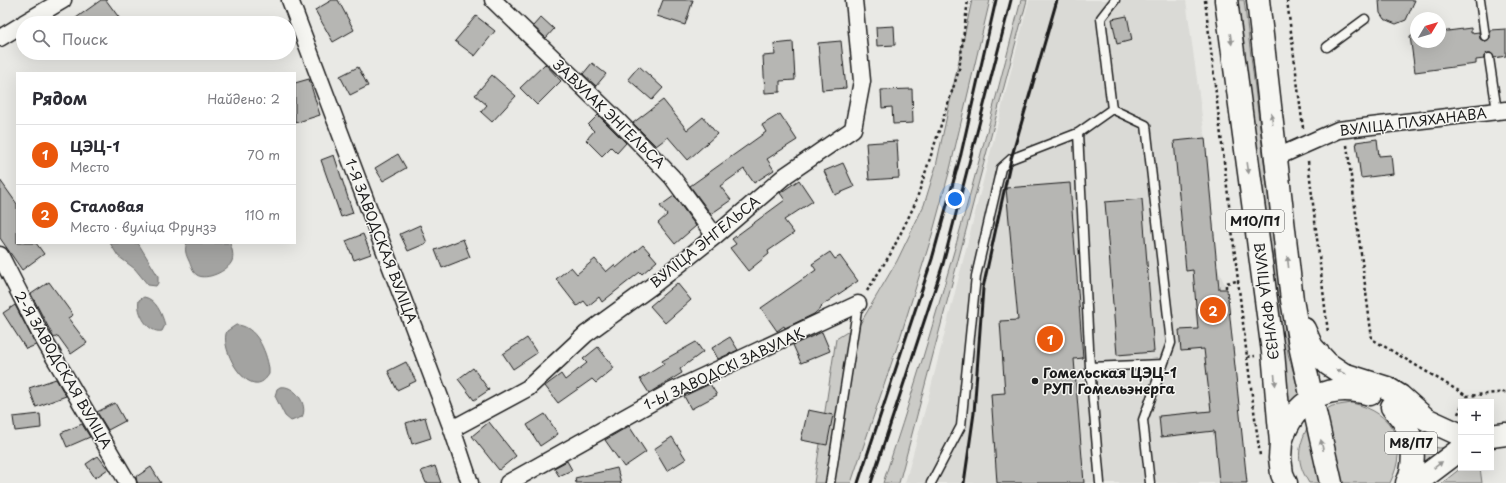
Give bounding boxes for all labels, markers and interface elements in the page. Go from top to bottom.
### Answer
north arrow [1410,12,1446,48]
search box [16,16,296,60]
icon: search [30,27,52,49]
text: Поиск [62,27,108,50]
one-way arrow [1228,33,1234,45]
street label: ЗАВУЛАК ЭНГЕЛЬСА [549,55,670,173]
text: Рядом [32,85,87,111]
text: Найдено: 2 [207,89,280,108]
street label: ВУЛІЦА ПЛЯХАНАВА [1338,102,1488,141]
one-way arrow [1269,113,1275,125]
text: ЦЭЦ-1 [70,134,120,157]
text: 1 [42,145,48,164]
text: 70 m [247,145,280,164]
street label: 1-Я ЗАВОДСКАЯ ВУЛІЦА [340,155,423,327]
text: Место [70,157,110,176]
one-way arrow [1245,161,1251,174]
your location [945,189,965,209]
street label: ВУЛІЦА ЭНГЕЛЬСА [645,190,764,293]
text: Сталовая [70,194,144,217]
text: 2 [40,205,50,224]
text: 110 m [245,205,280,224]
road number: М10/П1 [1226,210,1284,232]
text: Место · вуліца Фрунзэ [70,217,216,236]
street label: ВУЛІЦА ФРУНЗЭ [1249,241,1284,361]
one-way arrow [1285,255,1291,268]
street label: 2-Я ЗАВОДСКАЯ ВУЛІЦА [10,287,117,453]
pin: 2 [1200,295,1226,325]
street label: 1-Ы ЗАВОДСКІ ЗАВУЛАК [640,322,808,415]
pin: 1 [1037,324,1063,354]
place label: Гомельская ЦЭЦ-1 РУП Гомельэнерга [1043,362,1177,399]
one-way arrow [1336,369,1347,375]
one-way arrow [1272,374,1278,386]
marker: Гомельская ЦЭЦ-1 РУП Гомельэнерга [1030,376,1040,386]
map controls [1458,399,1494,471]
button: + [1458,399,1494,435]
road number: М8/П7 [1385,432,1437,454]
button: − [1458,435,1494,471]
one-way arrow [1319,439,1325,451]
one-way arrow [1433,461,1444,470]

